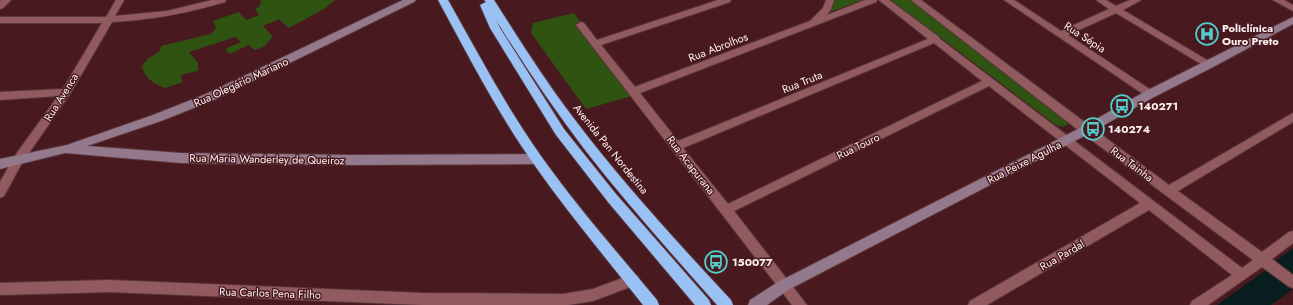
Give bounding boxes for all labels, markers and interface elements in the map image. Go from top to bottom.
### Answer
street label: Rua Sépia [1061,18,1109,56]
place label: Policlínica Ouro Preto [1222,20,1279,49]
hospital icon: Policlínica Ouro Preto [1194,21,1220,47]
street label: Rua Abrolhos [686,28,751,66]
street label: Rua Olegário Mariano [191,53,291,111]
street label: Rua Truta [779,67,825,97]
street label: Rua Avenca [40,70,82,124]
bus stop icon: 140271 [1109,93,1135,119]
place label: 140271 [1138,98,1178,114]
street label: Avenida Pan Nordestina [570,100,652,198]
bus stop icon: 140274 [1080,116,1106,142]
place label: 140274 [1108,121,1150,137]
street label: Rua Touro [834,129,882,163]
street label: Rua Acapurana [663,132,719,198]
street label: Rua Peixe Agulha [984,136,1064,188]
street label: Rua Tainha [1107,143,1157,185]
street label: Rua Maria Wanderley de Queiroz [189,150,345,168]
street label: Rua Pardal [1037,236,1087,274]
bus stop icon: 150077 [703,249,729,275]
place label: 150077 [732,254,773,270]
street label: Rua Carlos Pena Filho [219,283,321,303]

